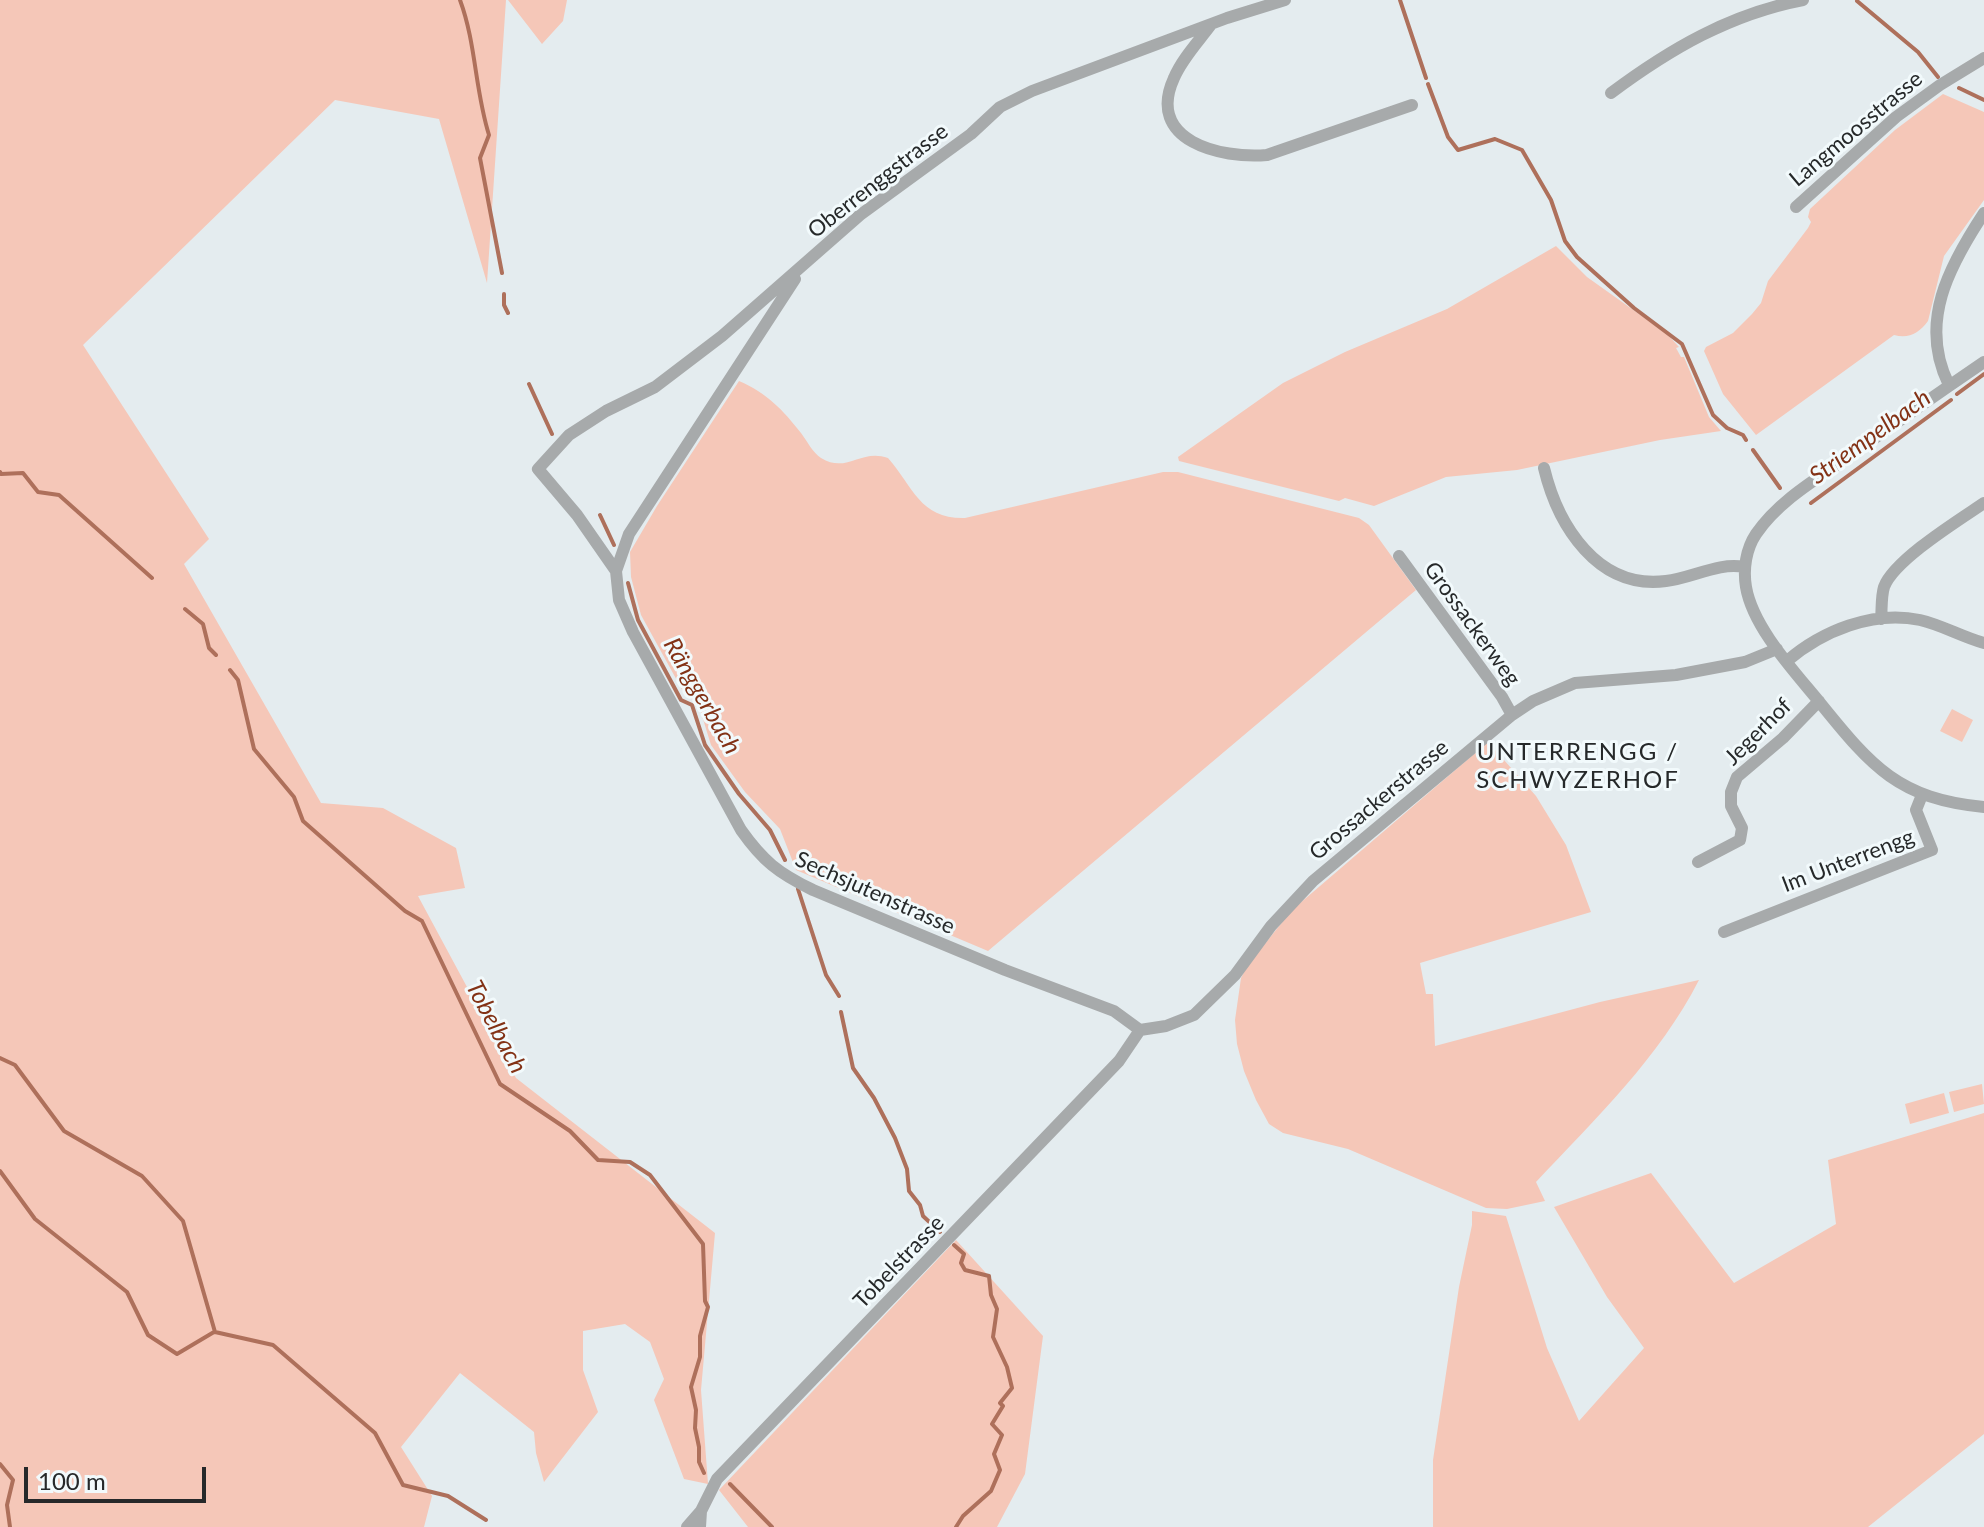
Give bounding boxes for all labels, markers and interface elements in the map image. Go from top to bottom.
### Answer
street label: Langmoosstrasse [1784,66,1928,192]
street label: Oberrenggstrasse [803,118,953,244]
water label: Striempelbach [1804,383,1936,491]
street label: Grossackerweg [1418,557,1526,691]
water label: Ränggerbach [657,633,747,759]
street label: Jegerhof [1719,693,1797,771]
street label: Grossackerstrasse [1304,734,1454,866]
district label: UNTERRENGG / SCHWYZERHOF [1476,738,1680,794]
street label: Im Unterrengg [1778,824,1918,898]
street label: Sechsjutenstrasse [791,846,959,940]
water label: Tobelbach [460,976,532,1078]
street label: Tobelstrasse [848,1210,950,1314]
scale bar [28,1451,210,1501]
text: 100 m [38,1466,106,1495]

